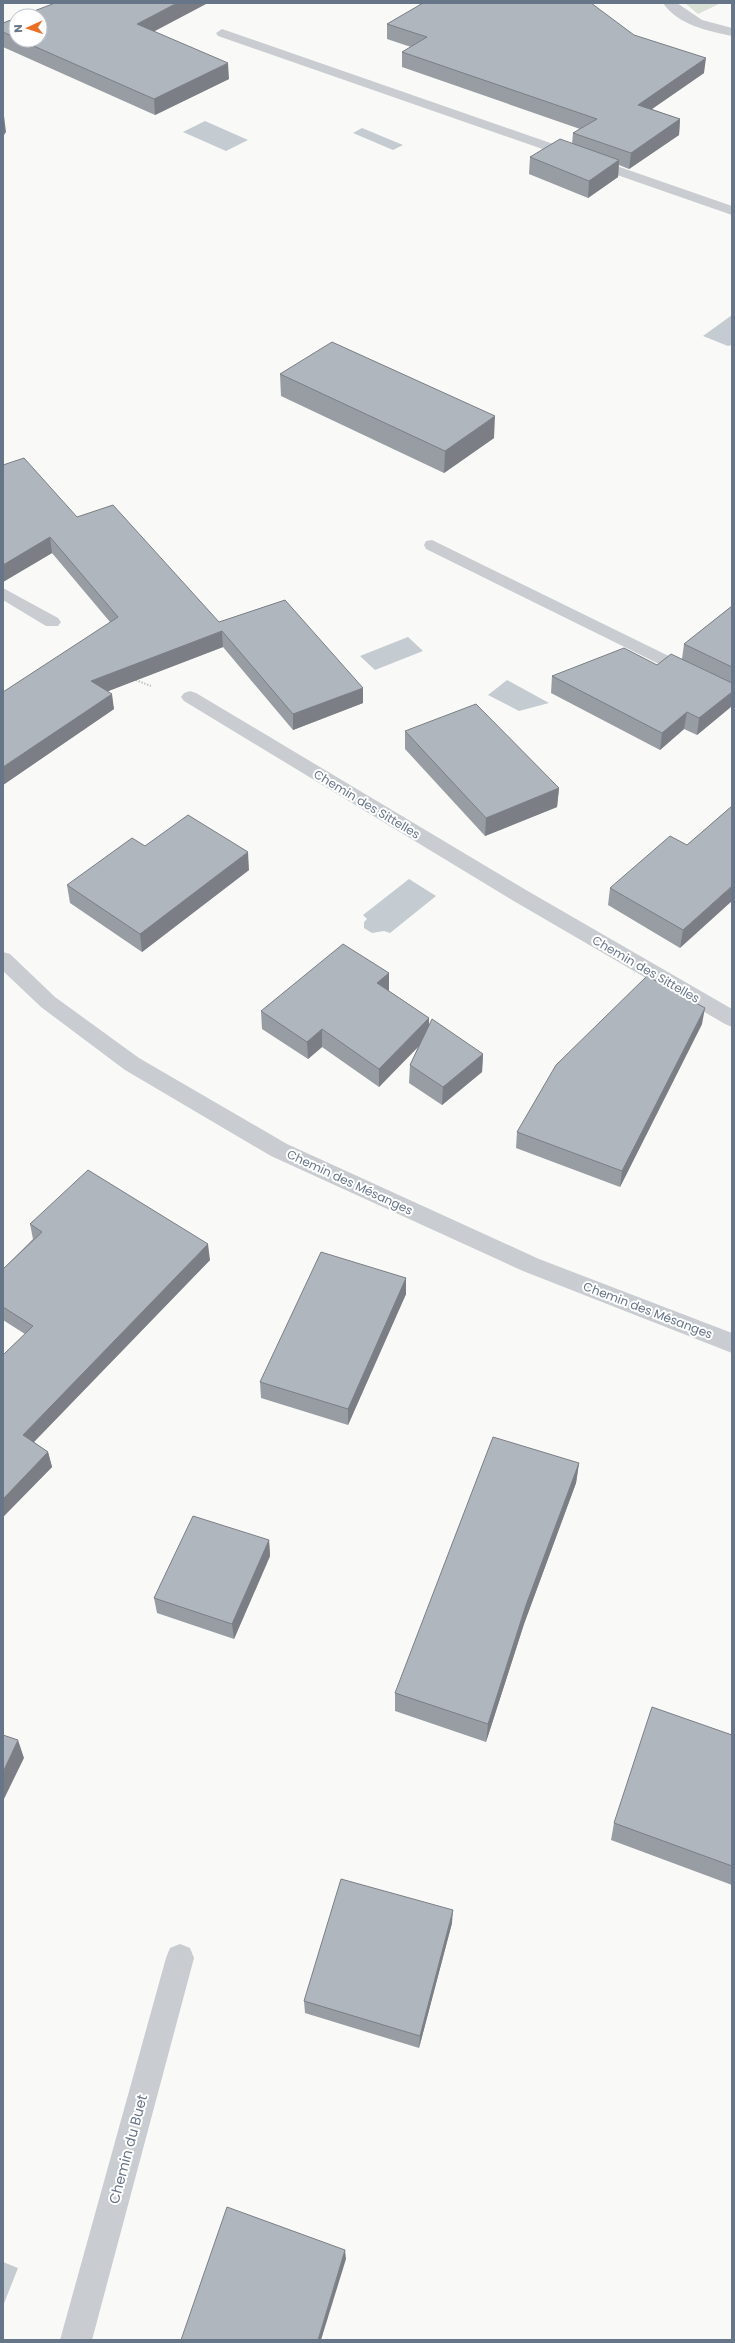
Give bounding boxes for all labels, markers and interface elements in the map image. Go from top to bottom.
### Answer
north arrow [8,8,48,48]
text: N [10,24,26,33]
street label: Chemin des Sittelles [311,765,423,843]
street label: Chemin des Sittelles [589,931,703,1007]
street label: Chemin des Mésanges [284,1145,416,1219]
street label: Chemin des Mésanges [581,1277,715,1343]
street label: Chemin du Buet [104,2092,152,2206]

